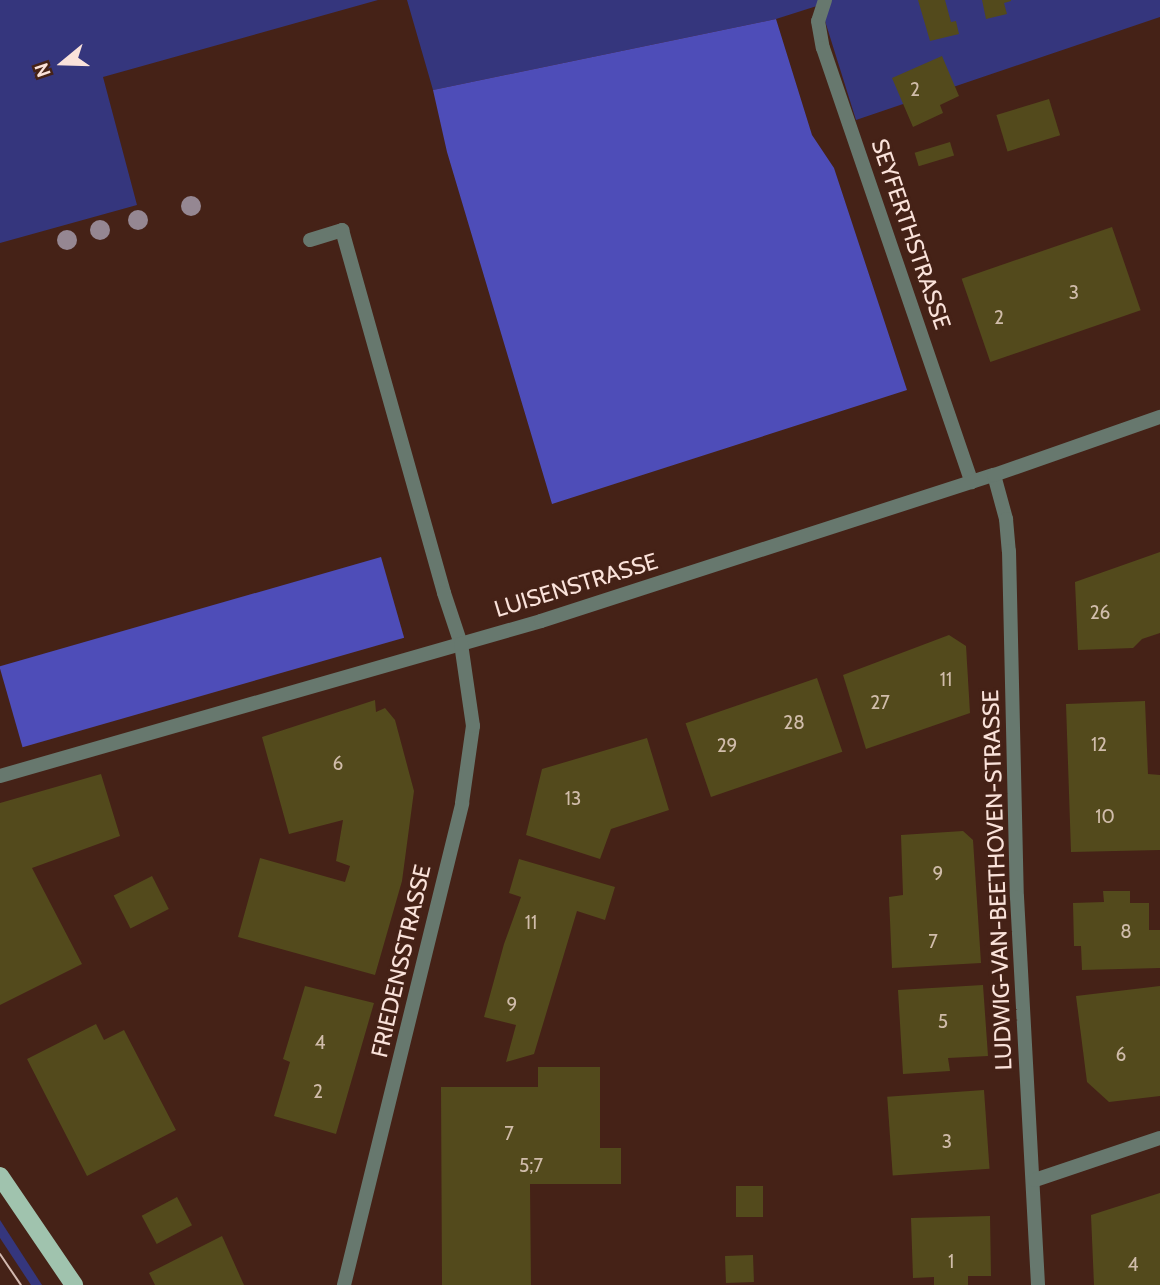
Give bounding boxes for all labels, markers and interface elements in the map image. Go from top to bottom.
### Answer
north arrow [28,28,98,98]
text: N [30,60,56,80]
house number: 2 [910,79,920,101]
street label: SEYFERTHSTRASSE [865,135,957,333]
house number: 3 [1069,282,1079,304]
house number: 2 [994,307,1004,329]
street label: LUISENSTRASSE [491,547,661,623]
house number: 26 [1090,602,1110,624]
house number: 11 [940,669,952,691]
street label: LUDWIG-VAN-BEETHOVEN-STRASSE [977,689,1017,1071]
house number: 27 [870,692,890,714]
house number: 28 [783,712,805,734]
house number: 12 [1091,734,1107,756]
house number: 29 [717,735,737,757]
house number: 6 [333,753,343,775]
house number: 13 [565,788,581,810]
house number: 10 [1095,806,1115,828]
street label: FRIEDENSSTRASSE [365,862,437,1060]
house number: 9 [933,863,943,885]
house number: 11 [525,912,537,934]
house number: 8 [1120,921,1132,943]
house number: 7 [928,931,938,953]
house number: 9 [507,994,517,1016]
house number: 5 [938,1011,948,1033]
house number: 4 [315,1032,325,1054]
house number: 6 [1116,1044,1126,1066]
house number: 2 [313,1081,323,1103]
house number: 7 [504,1123,514,1145]
house number: 3 [942,1131,952,1153]
house number: 5;7 [519,1155,543,1177]
house number: 1 [948,1251,954,1273]
house number: 4 [1128,1254,1138,1276]

